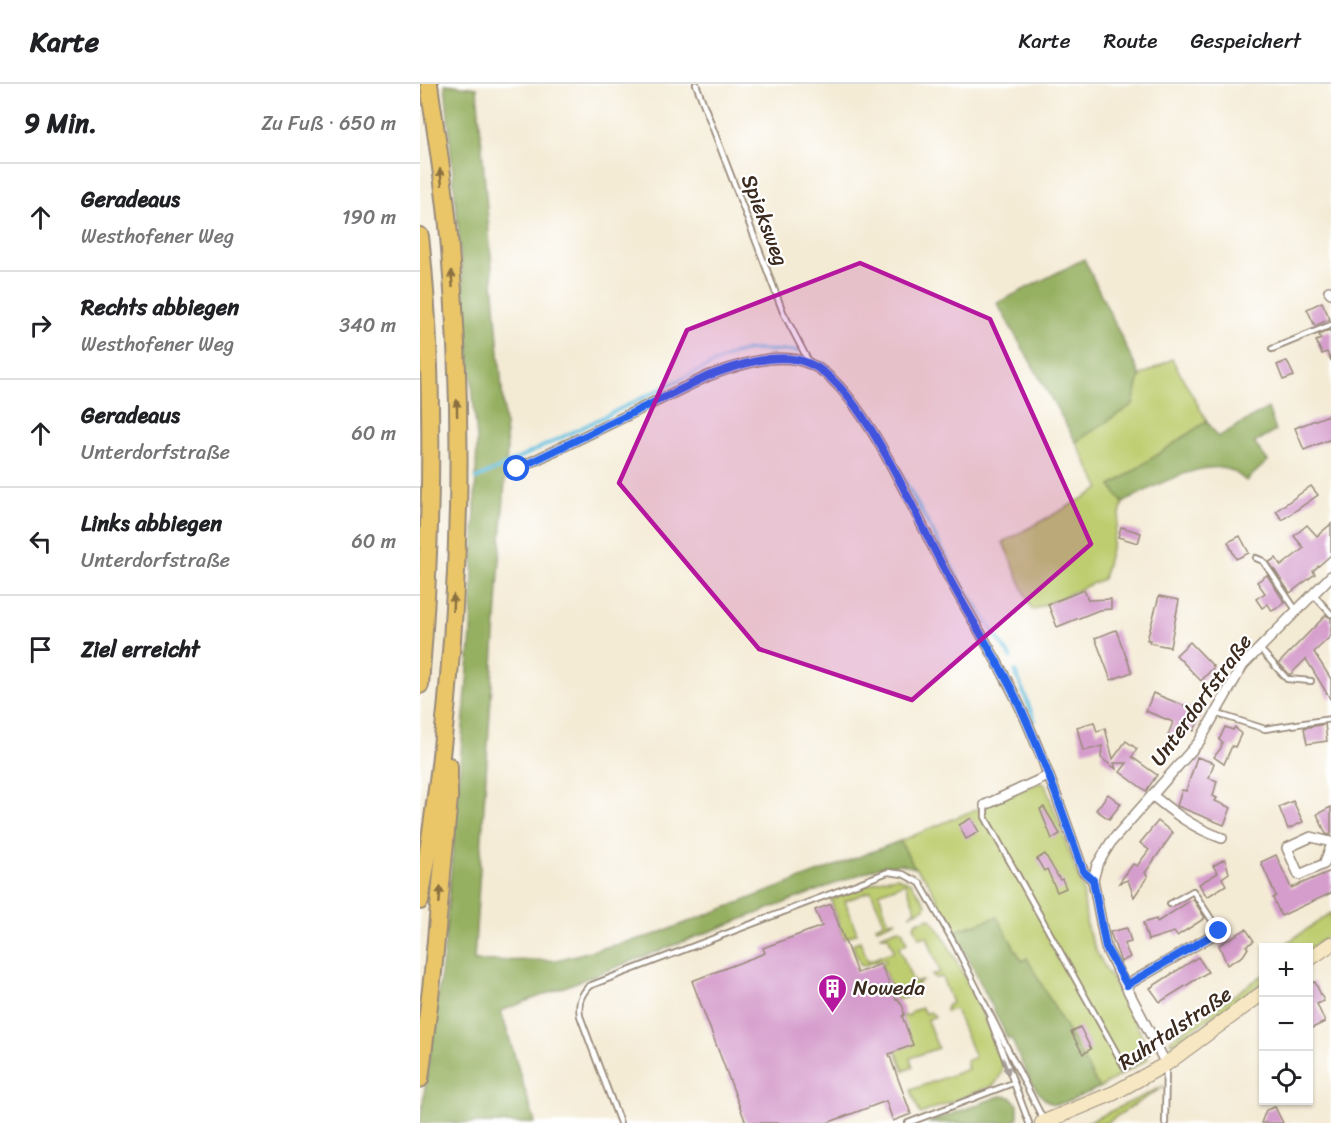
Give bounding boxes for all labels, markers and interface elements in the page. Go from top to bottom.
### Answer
text: Karte [30,17,99,66]
text: Karte [1019,22,1070,60]
text: Route [1103,22,1157,60]
text: Gespeichert [1190,22,1301,60]
text: 9 Min. [24,100,97,146]
text: Zu Fuß · 650 m [261,106,396,141]
one-way arrow [437,168,446,187]
street label: Spieksweg [730,168,800,272]
text: Geradeaus [81,180,180,219]
text: 190 m [342,200,396,235]
icon: ahead [24,201,57,234]
text: Westhofener Weg [81,219,234,254]
one-way arrow [447,270,456,289]
text: Rechts abbiegen [81,288,239,327]
text: 340 m [339,308,396,343]
icon: right [24,309,57,342]
text: Westhofener Weg [81,327,234,362]
text: Geradeaus [81,396,180,435]
one-way arrow [452,399,462,418]
text: 60 m [351,416,396,451]
icon: ahead [24,417,57,450]
text: Unterdorfstraße [81,435,230,470]
route start [503,455,529,481]
text: Links abbiegen [81,504,222,543]
text: 60 m [351,524,396,559]
icon: left [24,525,57,558]
text: Unterdorfstraße [81,543,230,578]
one-way arrow [448,594,457,613]
street label: Unterdorfstraße [1140,625,1262,774]
text: Ziel erreicht [81,630,200,669]
icon: arrive [24,633,57,666]
one-way arrow [435,886,445,905]
route end [1205,917,1231,943]
map controls [1259,943,1313,1105]
button: + [1259,943,1313,997]
place label: Noweda [853,969,926,1007]
building icon: Noweda [816,972,848,1014]
street label: Ruhrtalstraße [1110,975,1240,1080]
button: − [1259,997,1313,1051]
button: locate [1259,1051,1313,1105]
one-way arrow [1001,1058,1011,1076]

